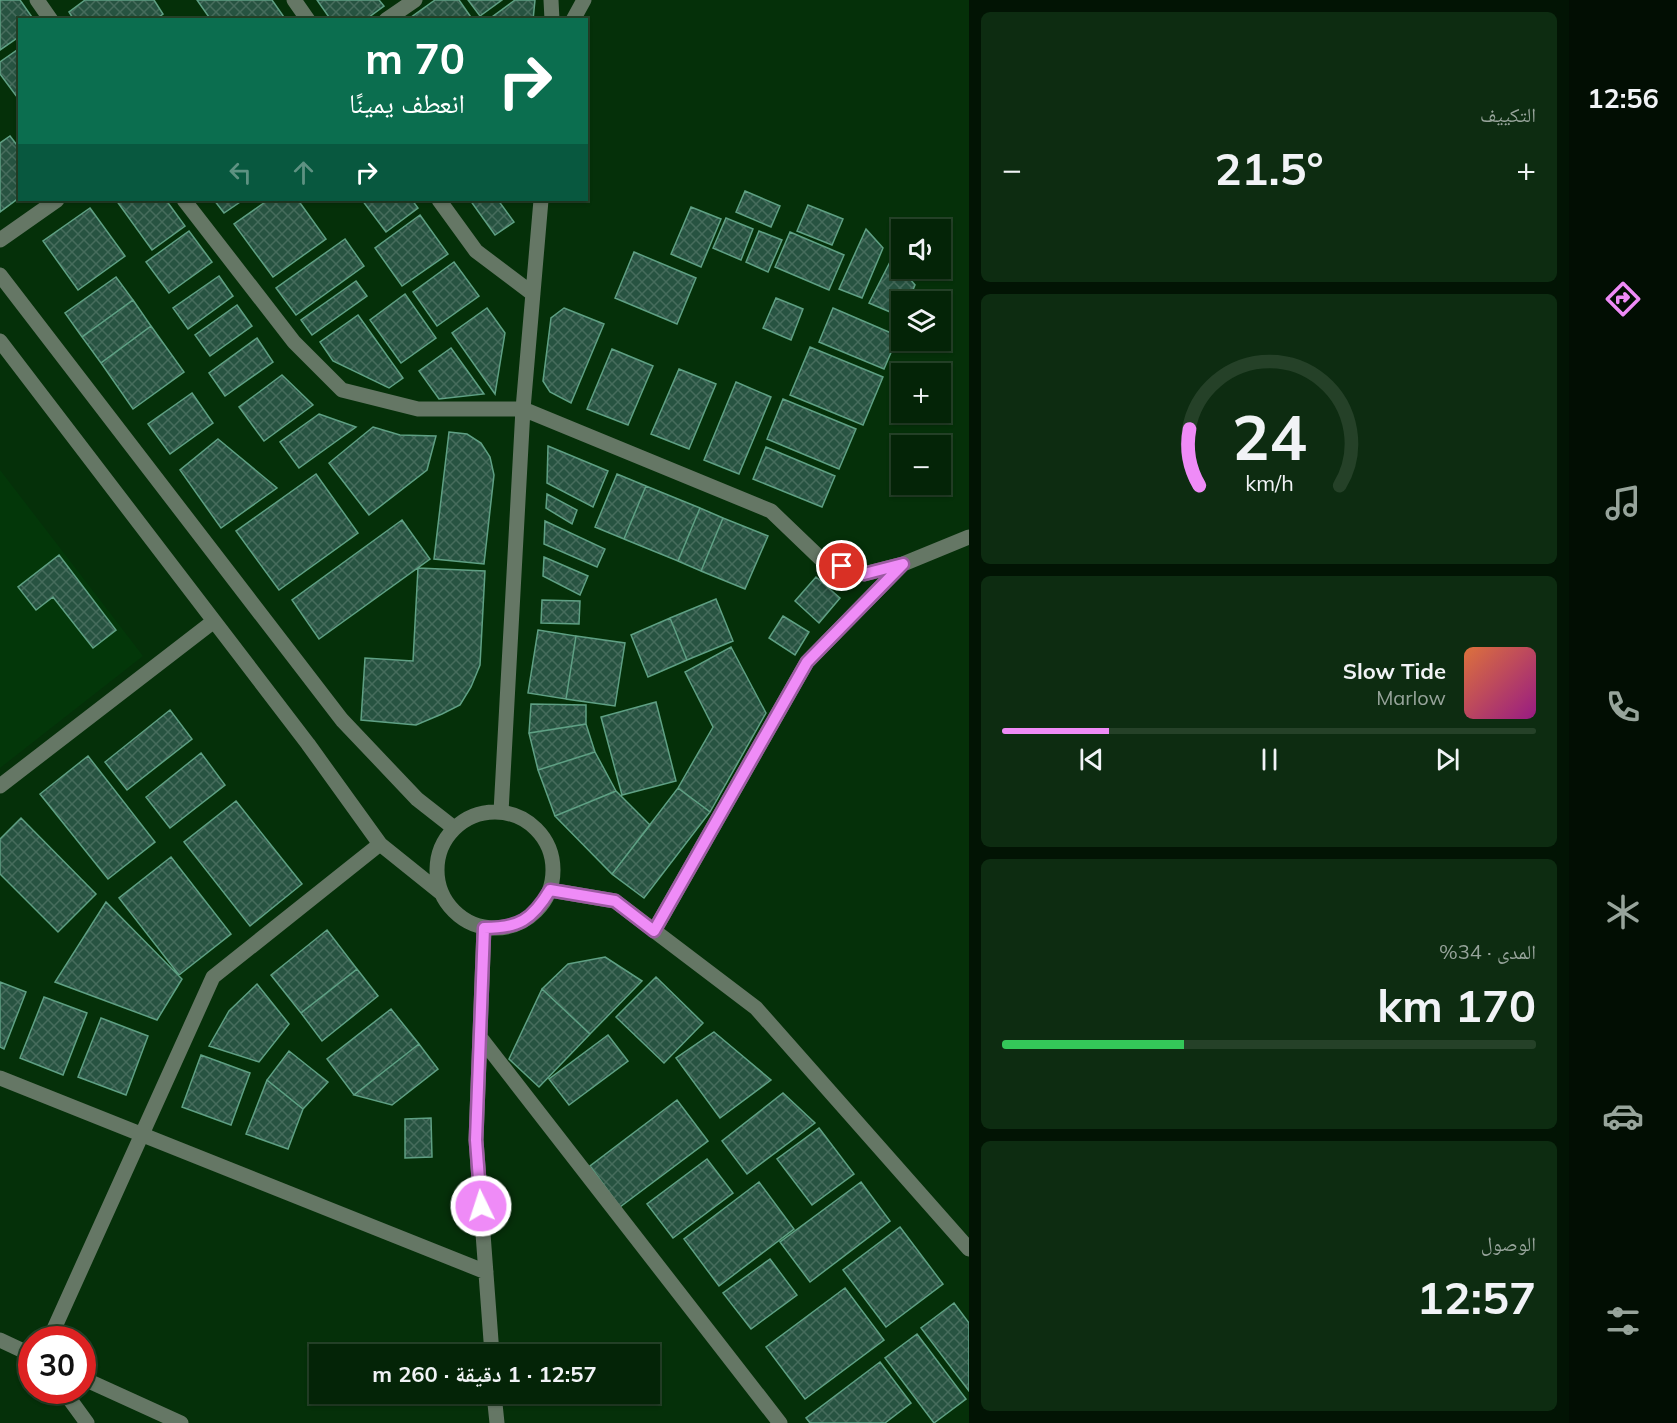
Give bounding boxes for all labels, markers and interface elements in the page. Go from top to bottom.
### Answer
text: 70 m [365,32,465,85]
icon: right [486,42,564,120]
text: 12:56 [1587,81,1659,115]
text: انعطف يمينًا [349,86,465,120]
text: التكييف [1480,102,1536,127]
text: 21.5° [1214,140,1324,196]
text: − [1002,148,1022,189]
text: + [1516,148,1536,189]
icon: left [224,156,257,189]
icon: ahead [287,156,320,189]
icon: right [350,156,383,189]
map controls [891,219,951,495]
button: sound [891,219,951,279]
icon: directions [1602,278,1644,320]
button: layers [891,291,951,351]
button: + [891,363,951,423]
text: 24 [1232,397,1306,476]
button: − [891,435,951,495]
text: km/h [1245,470,1293,497]
icon: music [1602,482,1644,524]
pin [816,540,867,591]
icon: arrive [825,549,858,582]
text: Slow Tide [1343,657,1446,685]
text: Marlow [1376,685,1446,710]
icon: phone [1602,686,1644,728]
icon: previous [1075,743,1108,776]
icon: pause [1253,743,1286,776]
icon: next [1431,743,1464,776]
icon: climate [1602,891,1644,933]
text: المدى · 34% [1439,939,1536,964]
text: 170 km [1377,977,1536,1033]
icon: car [1602,1095,1644,1137]
position arrow [449,1174,513,1238]
text: الوصول [1481,1231,1536,1256]
text: 12:57 [1417,1269,1536,1325]
icon: filters [1602,1300,1644,1342]
speed limit sign: 30 [18,1326,96,1404]
text: 12:57 · 1 دقيقة · 260 m [372,1360,597,1388]

